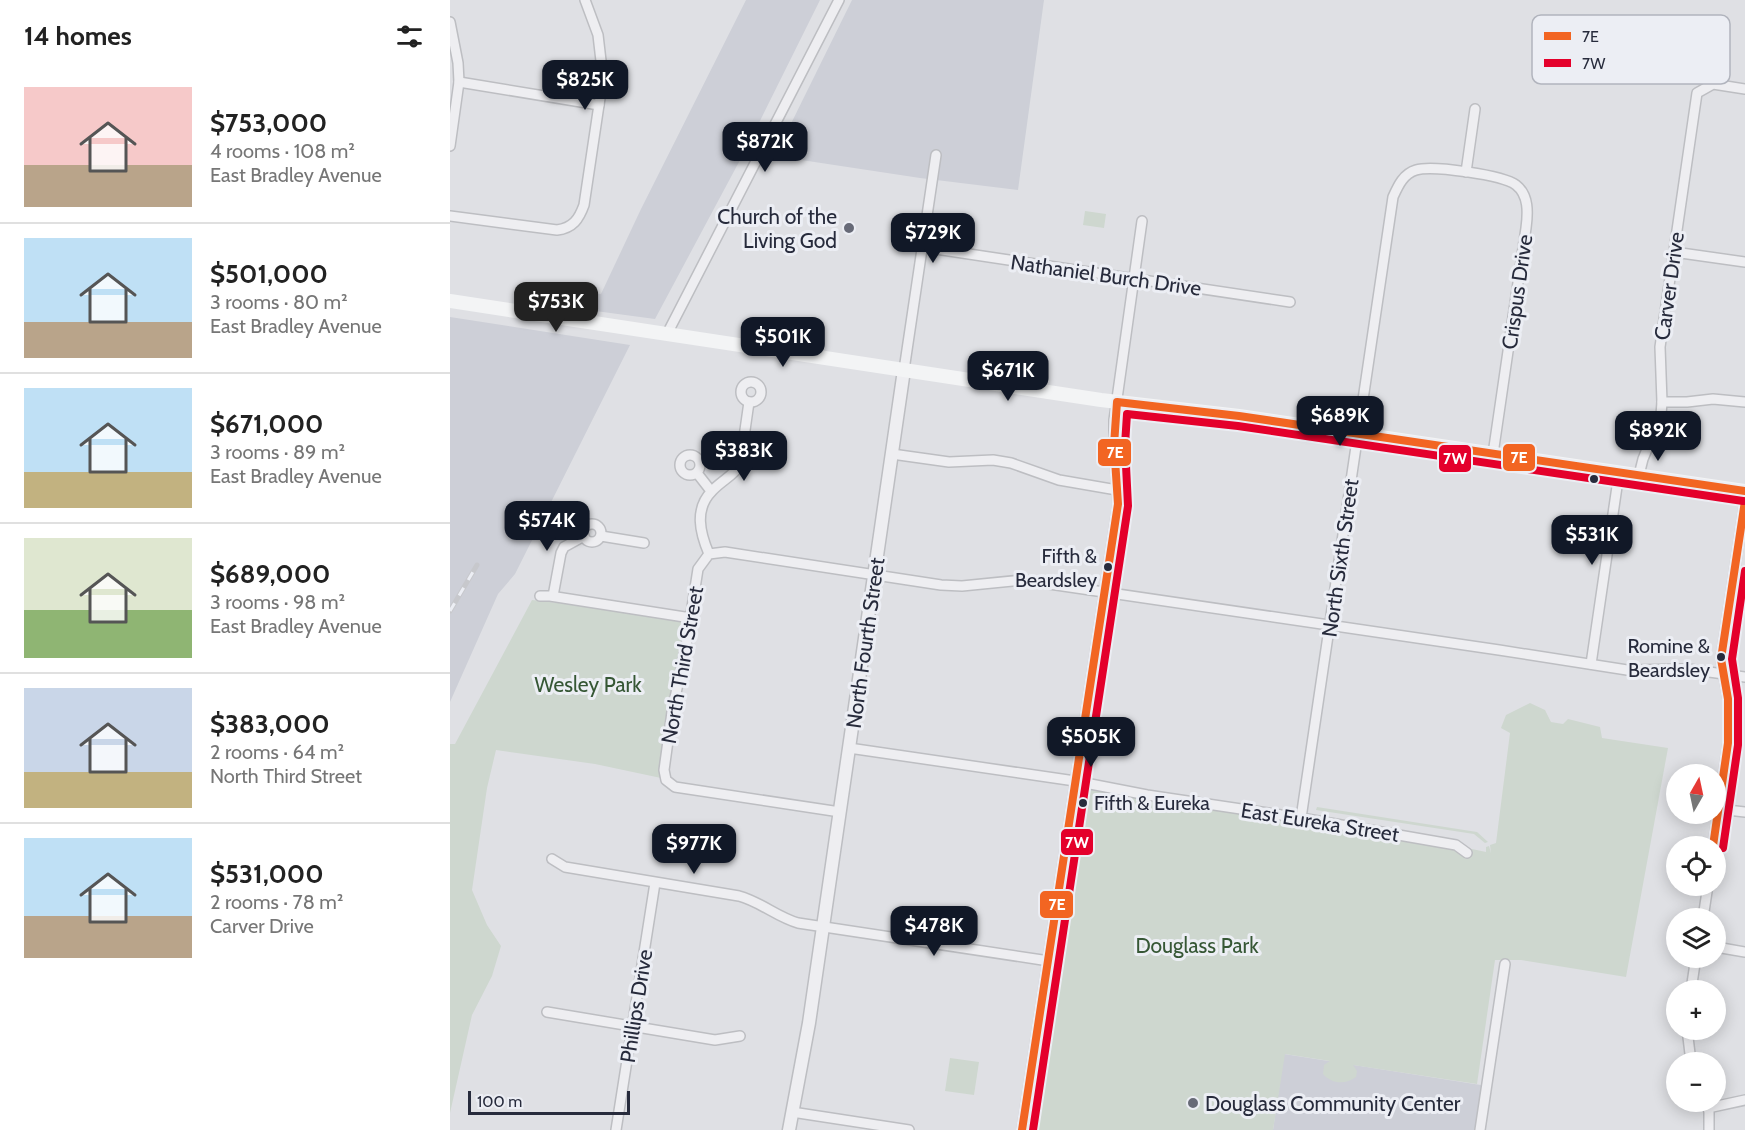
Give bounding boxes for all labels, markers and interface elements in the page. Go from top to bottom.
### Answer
legend [1532,15,1730,84]
text: 14 homes [24,20,132,52]
icon: filters [393,20,426,53]
text: 7E [1582,27,1599,46]
text: 7W [1582,54,1606,73]
pin: $825K [543,60,627,111]
text: $825K [556,67,614,91]
text: $753,000 [210,107,327,139]
icon: home [72,111,144,183]
pin: $872K [723,122,807,173]
text: $872K [737,129,794,153]
text: 4 rooms · 108 m² [210,139,355,163]
text: East Bradley Avenue [210,163,382,187]
place label: Church of the Living God [717,204,837,253]
pin: $729K [891,213,975,264]
text: $729K [905,220,961,244]
marker: Church of the Living God [842,221,856,235]
street label: Carver Drive [1649,230,1689,342]
street label: Crispus Drive [1497,233,1537,351]
street label: Nathaniel Burch Drive [1009,249,1203,301]
text: $501,000 [210,258,328,290]
icon: home [72,262,144,334]
pin: $753K [514,282,598,333]
text: $753K [528,289,584,313]
text: 3 rooms · 80 m² [210,290,348,314]
text: East Bradley Avenue [210,314,382,338]
pin: $501K [741,317,825,368]
text: $501K [755,324,811,348]
pin: $671K [966,351,1050,402]
text: $671K [982,358,1034,382]
pin: $689K [1298,396,1382,447]
text: $689K [1311,403,1369,427]
text: $671,000 [210,408,323,440]
pin: $892K [1616,411,1700,462]
icon: home [72,412,144,484]
text: $892K [1629,418,1687,442]
pin: $383K [702,431,786,482]
text: $383K [715,438,773,462]
line badge: 7E [1097,438,1132,467]
text: 3 rooms · 89 m² [210,440,345,464]
text: 7E [1106,443,1124,462]
line badge: 7E [1502,443,1536,472]
line badge: 7W [1438,444,1472,473]
text: 7E [1510,448,1528,467]
text: 7W [1443,449,1468,468]
text: East Bradley Avenue [210,464,382,488]
unlabelled marker [1588,473,1600,485]
street label: North Sixth Street [1317,477,1363,639]
pin: $574K [505,501,589,552]
text: $574K [519,508,575,532]
pin: $531K [1550,515,1634,566]
text: $531K [1565,522,1619,546]
place label: Fifth & Beardsley [1015,544,1097,592]
street label: North Fourth Street [841,556,889,730]
text: $689,000 [210,558,330,590]
marker: Fifth & Beardsley [1102,561,1114,573]
icon: home [72,562,144,634]
street label: North Third Street [656,584,708,746]
text: 3 rooms · 98 m² [210,590,345,614]
text: East Bradley Avenue [210,614,382,638]
place label: Romine & Beardsley [1627,634,1710,682]
marker: Romine & Beardsley [1715,651,1727,663]
park label: Wesley Park [534,672,642,697]
text: $383,000 [210,708,330,740]
icon: home [72,712,144,784]
pin: $505K [1049,717,1133,768]
text: $505K [1061,724,1121,748]
text: 2 rooms · 64 m² [210,740,344,764]
text: North Third Street [210,764,362,788]
north arrow [1666,764,1726,824]
map controls [1666,764,1726,1112]
place label: Fifth & Eureka [1094,791,1210,815]
marker: Fifth & Eureka [1077,797,1089,809]
street label: East Eureka Street [1239,797,1401,847]
pin: $977K [652,824,736,875]
line badge: 7W [1060,828,1094,856]
text: $977K [666,831,722,855]
text: 7W [1065,833,1090,852]
button: locate [1666,836,1726,896]
text: $531,000 [210,858,324,890]
icon: home [72,862,144,934]
text: 2 rooms · 78 m² [210,890,343,914]
line badge: 7E [1039,890,1074,919]
text: 7E [1048,895,1066,914]
pin: $478K [892,906,976,957]
button: layers [1666,908,1726,968]
text: $478K [905,913,963,937]
text: Carver Drive [210,914,314,938]
park label: Douglass Park [1135,933,1259,958]
street label: Phillips Drive [615,947,657,1064]
button: + [1666,980,1726,1040]
button: − [1666,1052,1726,1112]
scale bar [468,1088,630,1116]
place label: Douglass Community Center [1205,1091,1461,1116]
text: 100 m [477,1092,522,1111]
marker: Douglass Community Center [1186,1096,1200,1110]

